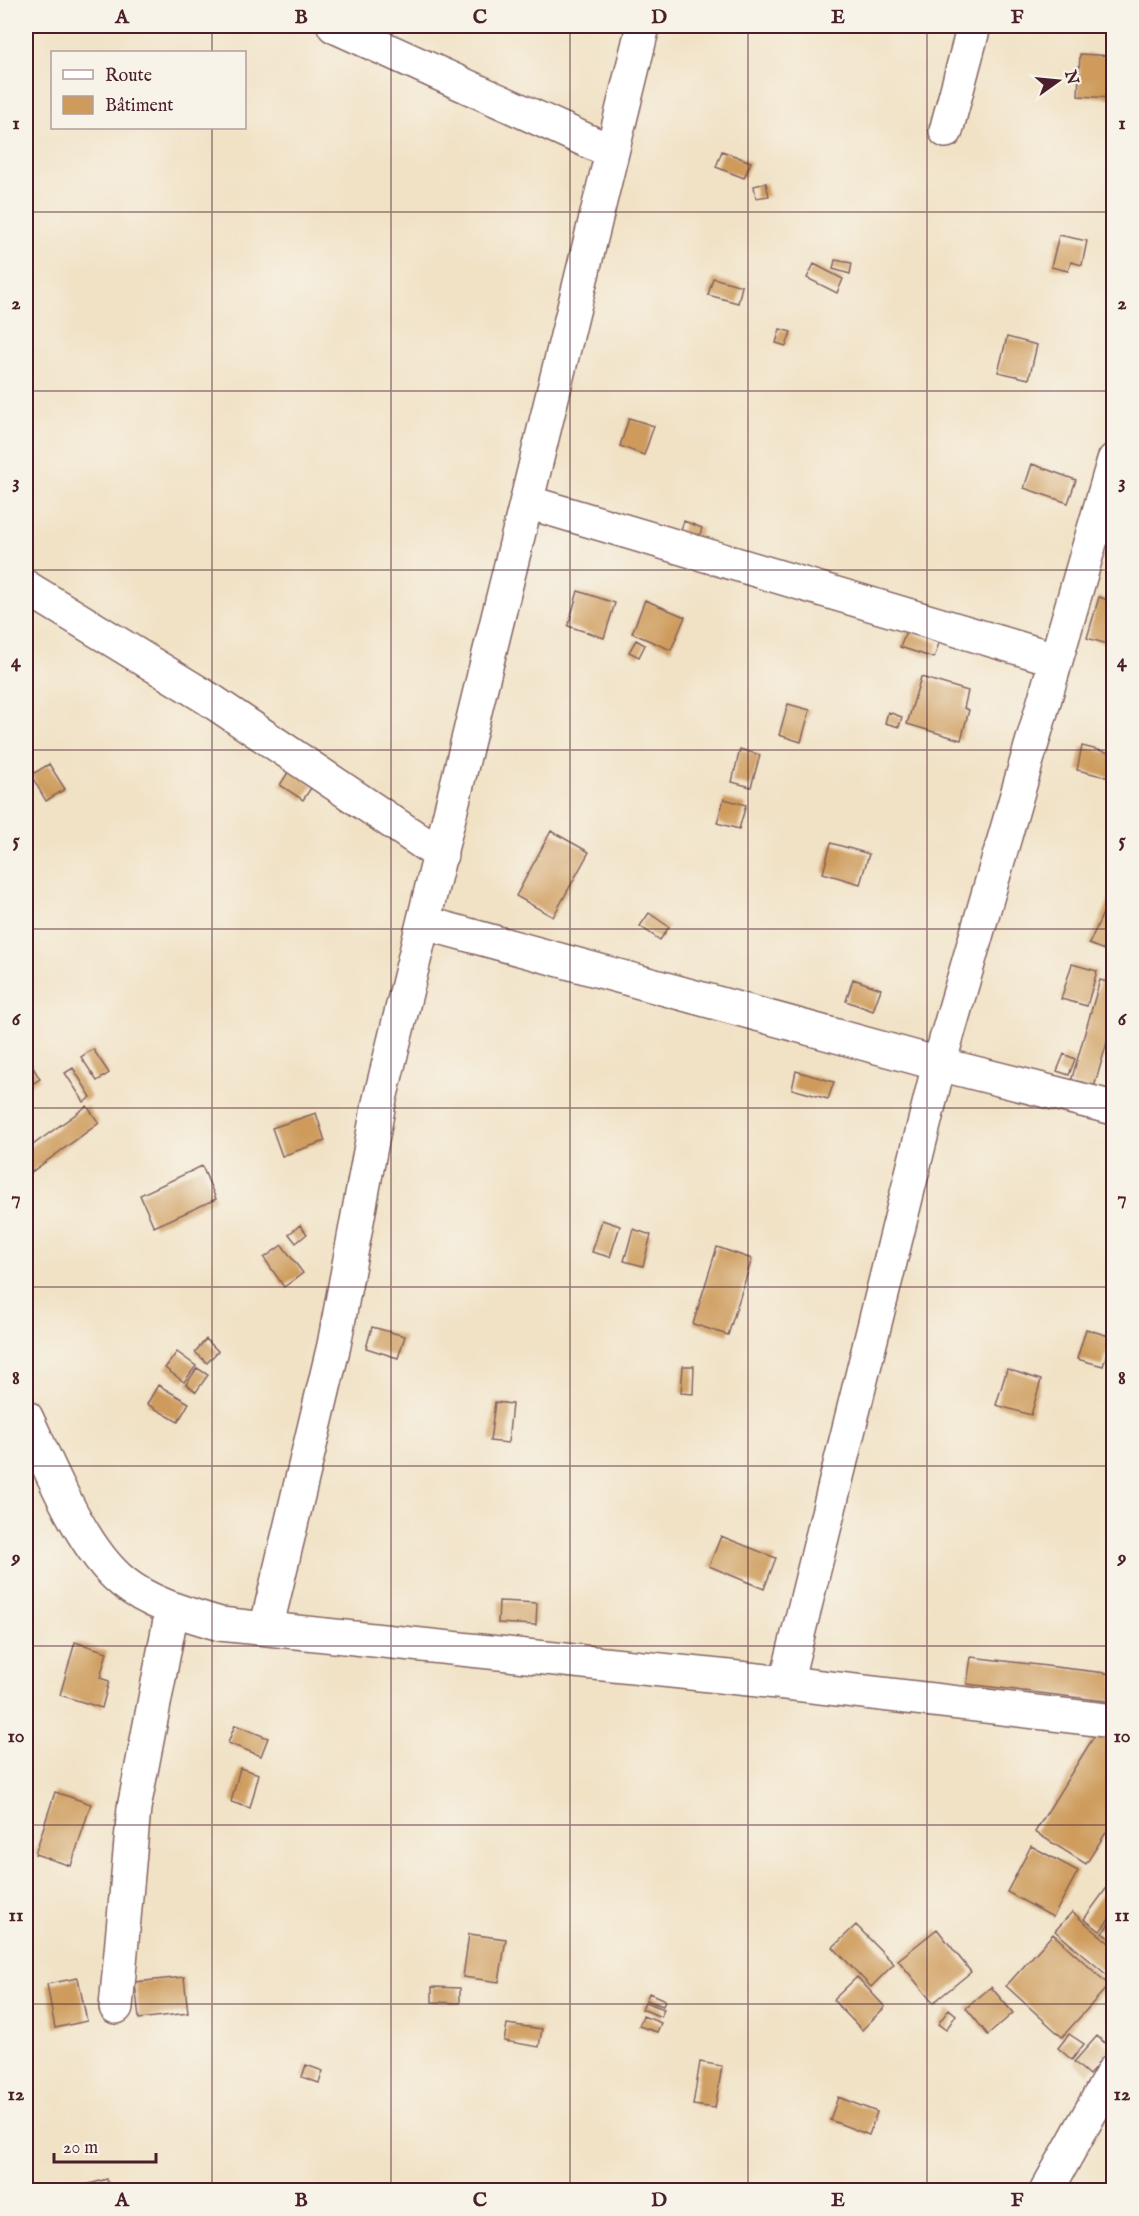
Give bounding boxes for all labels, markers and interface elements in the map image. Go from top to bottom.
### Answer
text: A [114,5,130,30]
text: B [294,5,308,30]
text: C [473,5,487,30]
text: D [651,5,667,30]
text: E [831,5,845,30]
text: F [1011,5,1024,30]
legend [51,51,246,129]
north arrow [1028,51,1088,111]
text: Route [105,65,152,88]
text: N [1059,67,1082,87]
text: Bâtiment [105,95,174,118]
text: 1 [12,111,20,136]
text: 1 [1118,111,1126,136]
text: 2 [11,291,21,316]
text: 2 [1117,291,1127,316]
text: 3 [12,470,20,495]
text: 3 [1118,470,1126,495]
text: 4 [11,649,22,674]
text: 4 [1117,649,1128,674]
text: 5 [12,828,20,853]
text: 5 [1118,828,1126,853]
text: 6 [12,1007,22,1032]
text: 6 [1118,1007,1128,1032]
text: 7 [11,1186,21,1211]
text: 7 [1117,1186,1127,1211]
text: 8 [12,1366,20,1391]
text: 8 [1118,1366,1126,1391]
text: 9 [11,1545,21,1570]
text: 9 [1117,1545,1127,1570]
text: 10 [7,1724,25,1749]
text: 10 [1113,1724,1131,1749]
text: 11 [9,1903,23,1928]
text: 11 [1115,1903,1129,1928]
text: 12 [8,2082,25,2107]
text: 12 [1114,2082,1131,2107]
scale bar [54,2126,156,2164]
text: 20 m [63,2137,98,2160]
text: A [114,2188,130,2213]
text: B [294,2188,308,2213]
text: C [473,2188,487,2213]
text: D [651,2188,667,2213]
text: E [831,2188,845,2213]
text: F [1011,2188,1024,2213]

